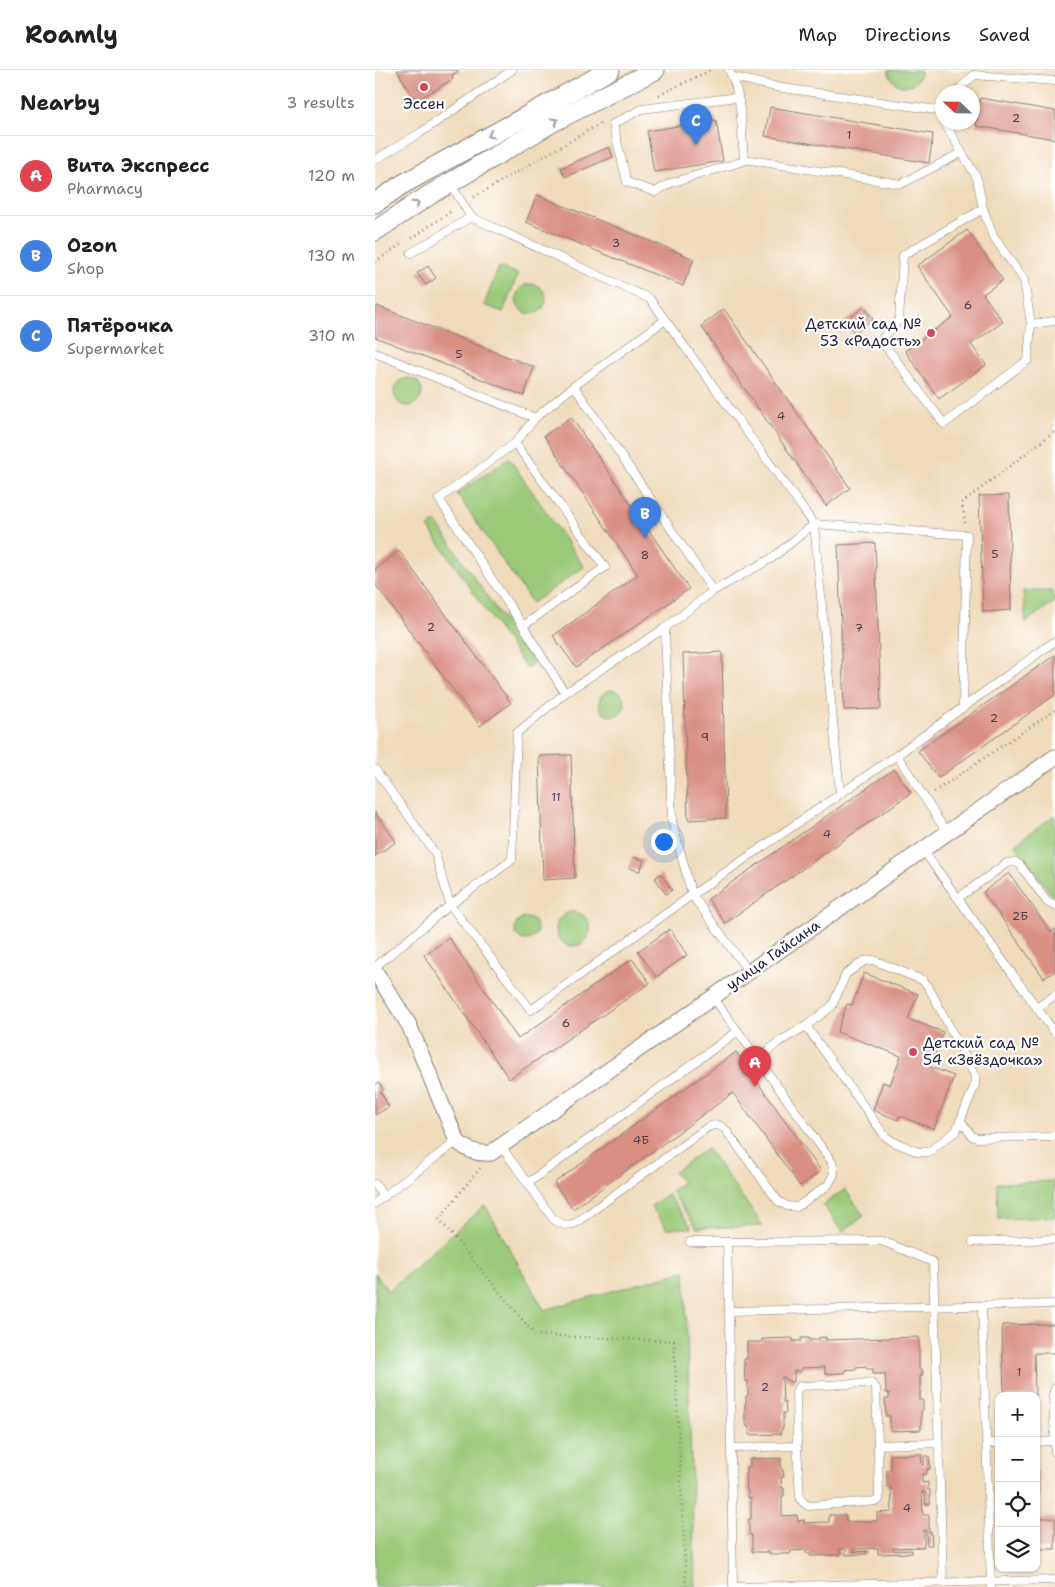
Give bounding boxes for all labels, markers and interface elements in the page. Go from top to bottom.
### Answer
text: Roamly [25,19,118,51]
text: Map [799,23,837,47]
text: Directions [865,23,951,47]
text: Saved [979,23,1030,47]
marker: Эссен [418,81,430,93]
north arrow [935,85,980,130]
text: Nearby [20,89,100,117]
text: 3 results [286,92,355,113]
place label: Эссен [403,94,445,114]
pin: C [680,104,712,145]
house number: 2 [1012,110,1020,126]
one-way arrow [550,117,559,127]
house number: 1 [846,127,852,143]
one-way arrow [487,129,496,139]
text: Вита Экспресс [67,153,210,178]
text: A [30,165,42,186]
text: 120 m [308,165,355,186]
text: Pharmacy [67,178,143,199]
one-way arrow [410,201,419,210]
text: Ozon [67,233,117,258]
house number: 3 [612,235,620,251]
text: B [31,245,41,266]
text: 130 m [308,245,355,266]
text: Shop [67,258,104,279]
house number: 6 [964,297,972,313]
text: Пятёрочка [67,313,173,338]
place label: Детский сад № 53 «Радость» [805,314,921,351]
text: C [31,325,41,346]
text: 310 m [308,325,355,346]
marker: Детский сад № 53 «Радость» [925,327,937,339]
text: Supermarket [67,338,164,359]
house number: 5 [455,346,463,362]
house number: 4 [777,408,785,424]
pin: B [629,497,661,538]
house number: 5 [991,546,999,562]
house number: 8 [641,547,649,563]
house number: 2 [427,619,435,635]
house number: 7 [855,620,863,636]
house number: 2 [990,710,998,726]
house number: 9 [701,729,709,745]
house number: 11 [551,789,561,805]
house number: 4 [823,826,831,842]
your location [651,829,677,855]
house number: 2Б [1012,908,1028,924]
street label: улица Гайсина [722,915,824,995]
house number: 6 [562,1015,570,1031]
place label: Детский сад № 54 «Звёздочка» [923,1033,1042,1070]
pin: A [739,1046,771,1087]
marker: Детский сад № 54 «Звёздочка» [907,1046,919,1058]
house number: 4Б [633,1132,649,1148]
house number: 1 [1016,1364,1022,1380]
house number: 2 [761,1379,769,1395]
map controls [995,1392,1040,1572]
button: + [995,1392,1040,1437]
button: − [995,1437,1040,1482]
button: locate [995,1482,1040,1527]
house number: 4 [903,1500,911,1516]
button: layers [995,1527,1040,1572]

